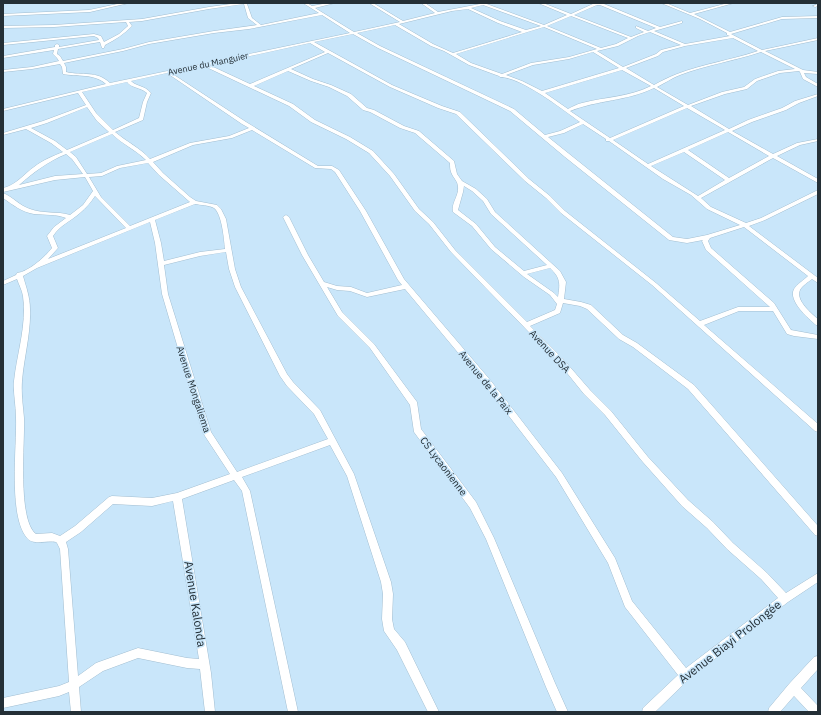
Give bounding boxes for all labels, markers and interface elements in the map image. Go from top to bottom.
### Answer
street label: Avenue du Manguier [167,49,250,77]
street label: Avenue DSA [526,327,573,376]
street label: Avenue Mongaliema [173,344,214,435]
street label: Avenue de la Paix [456,348,515,417]
street label: CS Lycaonienne [417,434,470,499]
street label: Avenue Kalonda [181,560,210,649]
street label: Avenue Biayi Prolongée [675,597,784,686]

